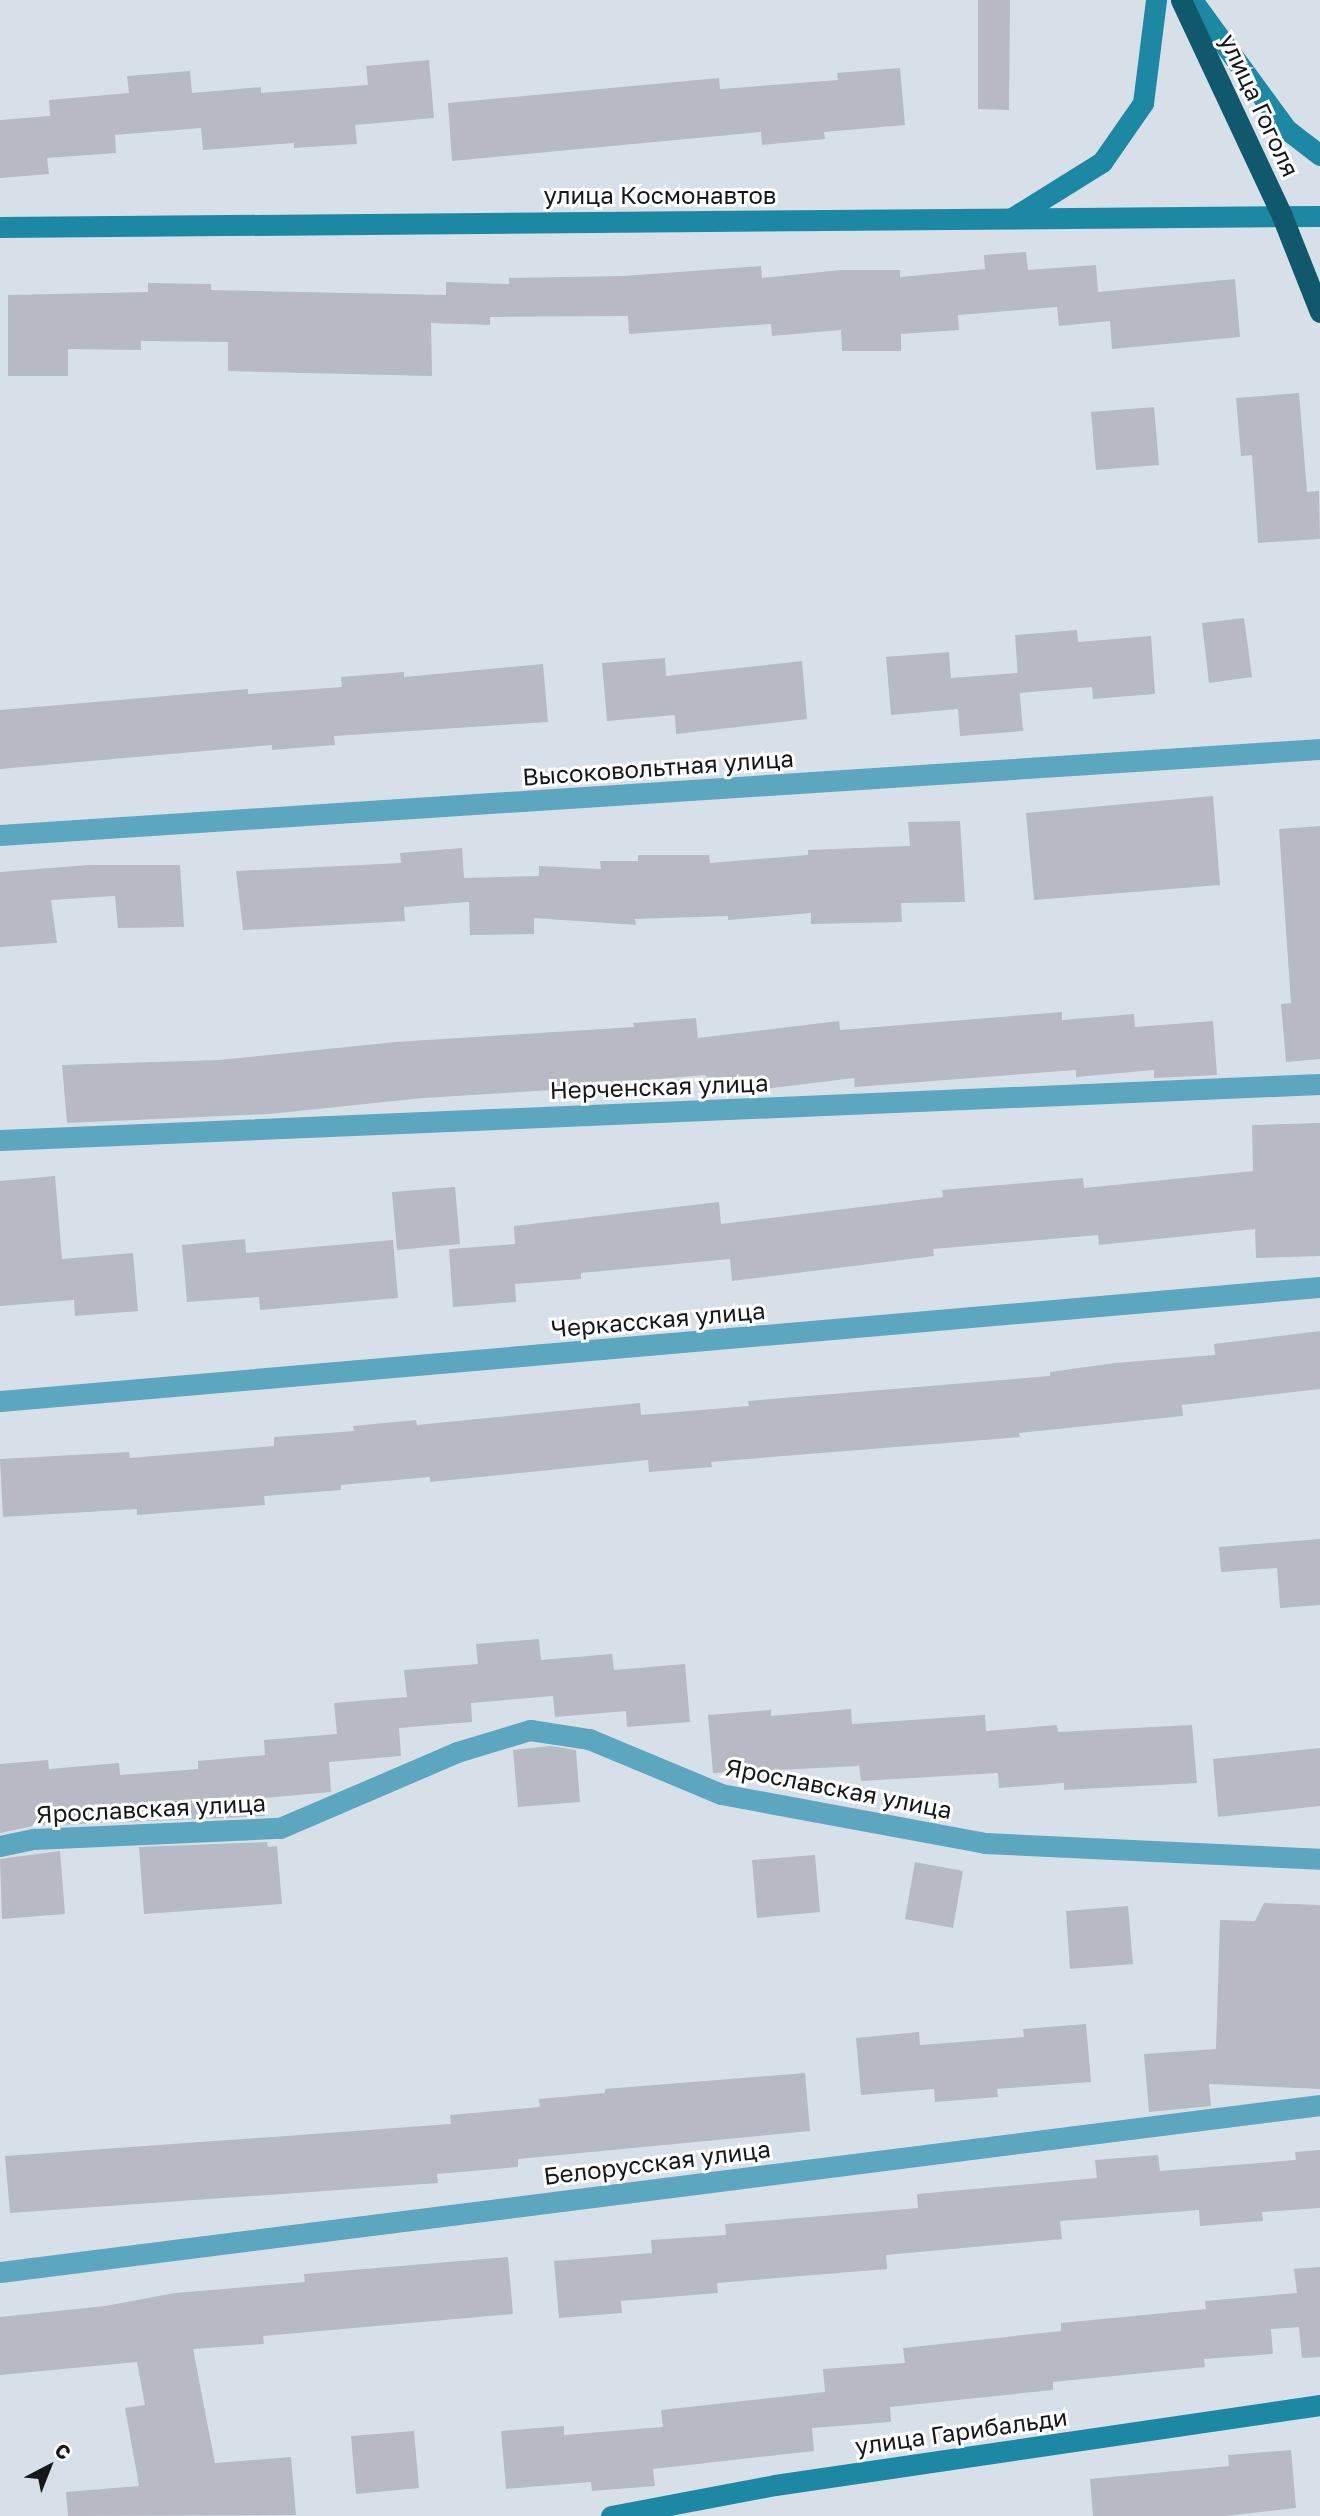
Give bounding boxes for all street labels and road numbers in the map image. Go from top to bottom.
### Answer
street label: улица Гоголя [1214,29,1306,181]
street label: улица Космонавтов [544,181,776,209]
street label: Высоковольтная улица [521,743,795,791]
street label: Нерченская улица [549,1068,769,1104]
street label: Черкасская улица [550,1295,766,1343]
street label: Ярославская улица [723,1752,955,1824]
street label: Ярославская улица [35,1788,267,1828]
street label: Белорусская улица [542,2134,772,2190]
street label: улица Гарибальди [853,2402,1069,2460]

